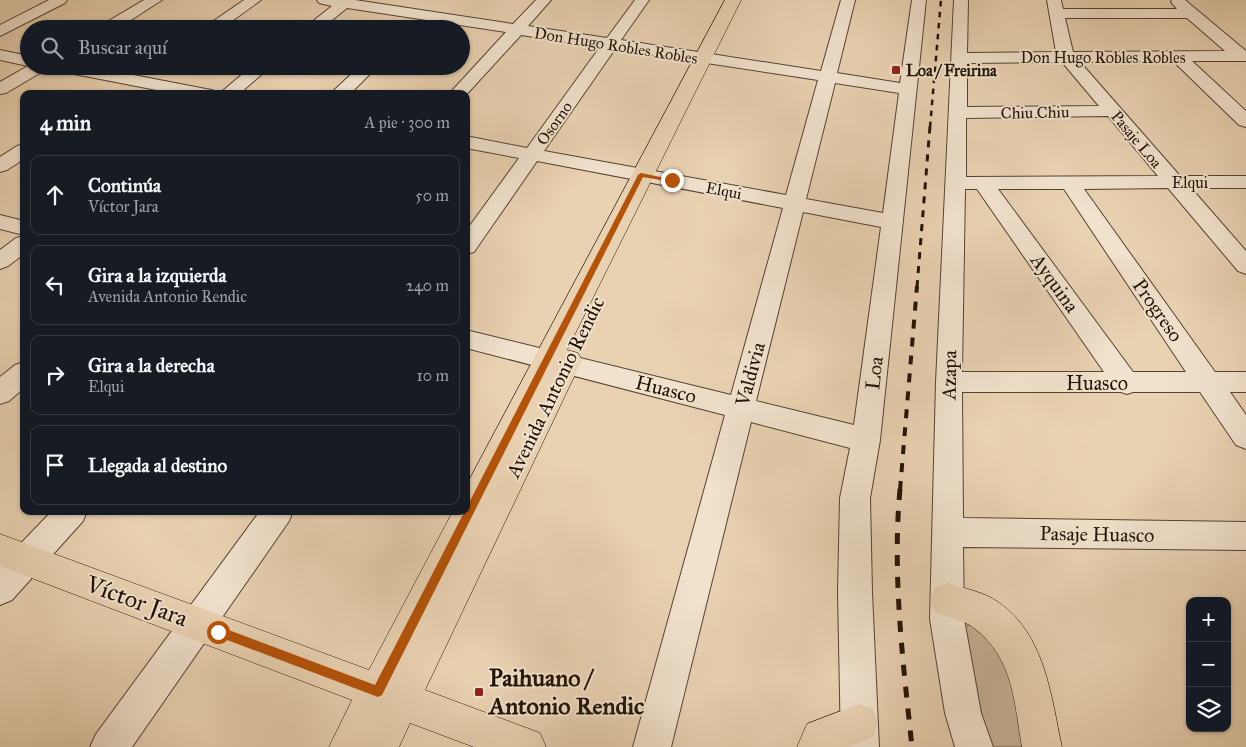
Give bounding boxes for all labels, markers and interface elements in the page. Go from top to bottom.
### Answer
search box [20,20,470,75]
street label: Don Hugo Robles Robles [533,23,699,69]
icon: search [38,34,66,62]
text: Buscar aquí [78,36,167,59]
street label: Don Hugo Robles Robles [1020,48,1186,68]
place label: Loa / Freirina [906,61,998,80]
marker: Loa / Freirina [890,64,902,76]
street label: Osorno [533,98,576,149]
street label: Chiu Chiu [1001,102,1070,123]
street label: Pasaje Loa [1107,107,1166,172]
text: 4 min [40,110,91,136]
text: A pie · 300 m [364,113,450,132]
route end [661,169,684,192]
street label: Elqui [1172,173,1209,193]
text: Continúa [88,174,161,197]
street label: Elqui [704,178,744,204]
icon: ahead [41,181,69,209]
text: 50 m [415,186,449,205]
text: Víctor Jara [88,197,159,216]
street label: Ayquina [1024,248,1085,318]
text: Gira a la izquierda [88,264,227,287]
icon: left [41,271,69,299]
street label: Progreso [1127,274,1188,347]
text: 240 m [406,276,449,295]
text: Avenida Antonio Rendic [88,287,247,306]
street label: Avenida Antonio Rendic [500,292,609,482]
street label: Valdivia [730,339,770,410]
street label: Azapa [937,349,961,401]
text: Gira a la derecha [88,354,215,377]
street label: Loa [860,354,888,391]
icon: right [41,361,69,389]
text: 10 m [417,366,449,385]
street label: Huasco [633,370,699,408]
street label: Huasco [1066,371,1128,395]
text: Elqui [88,377,124,396]
icon: arrive [41,451,69,479]
text: Llegada al destino [88,454,227,477]
street label: Pasaje Huasco [1039,521,1155,547]
street label: Víctor Jara [81,568,193,633]
map controls [1186,597,1231,732]
button: + [1186,597,1231,642]
route start [207,621,230,644]
button: − [1186,642,1231,687]
place label: Paihuano / Antonio Rendic [487,663,644,721]
marker: Paihuano / Antonio Rendic [473,686,485,698]
button: layers [1186,687,1231,732]

